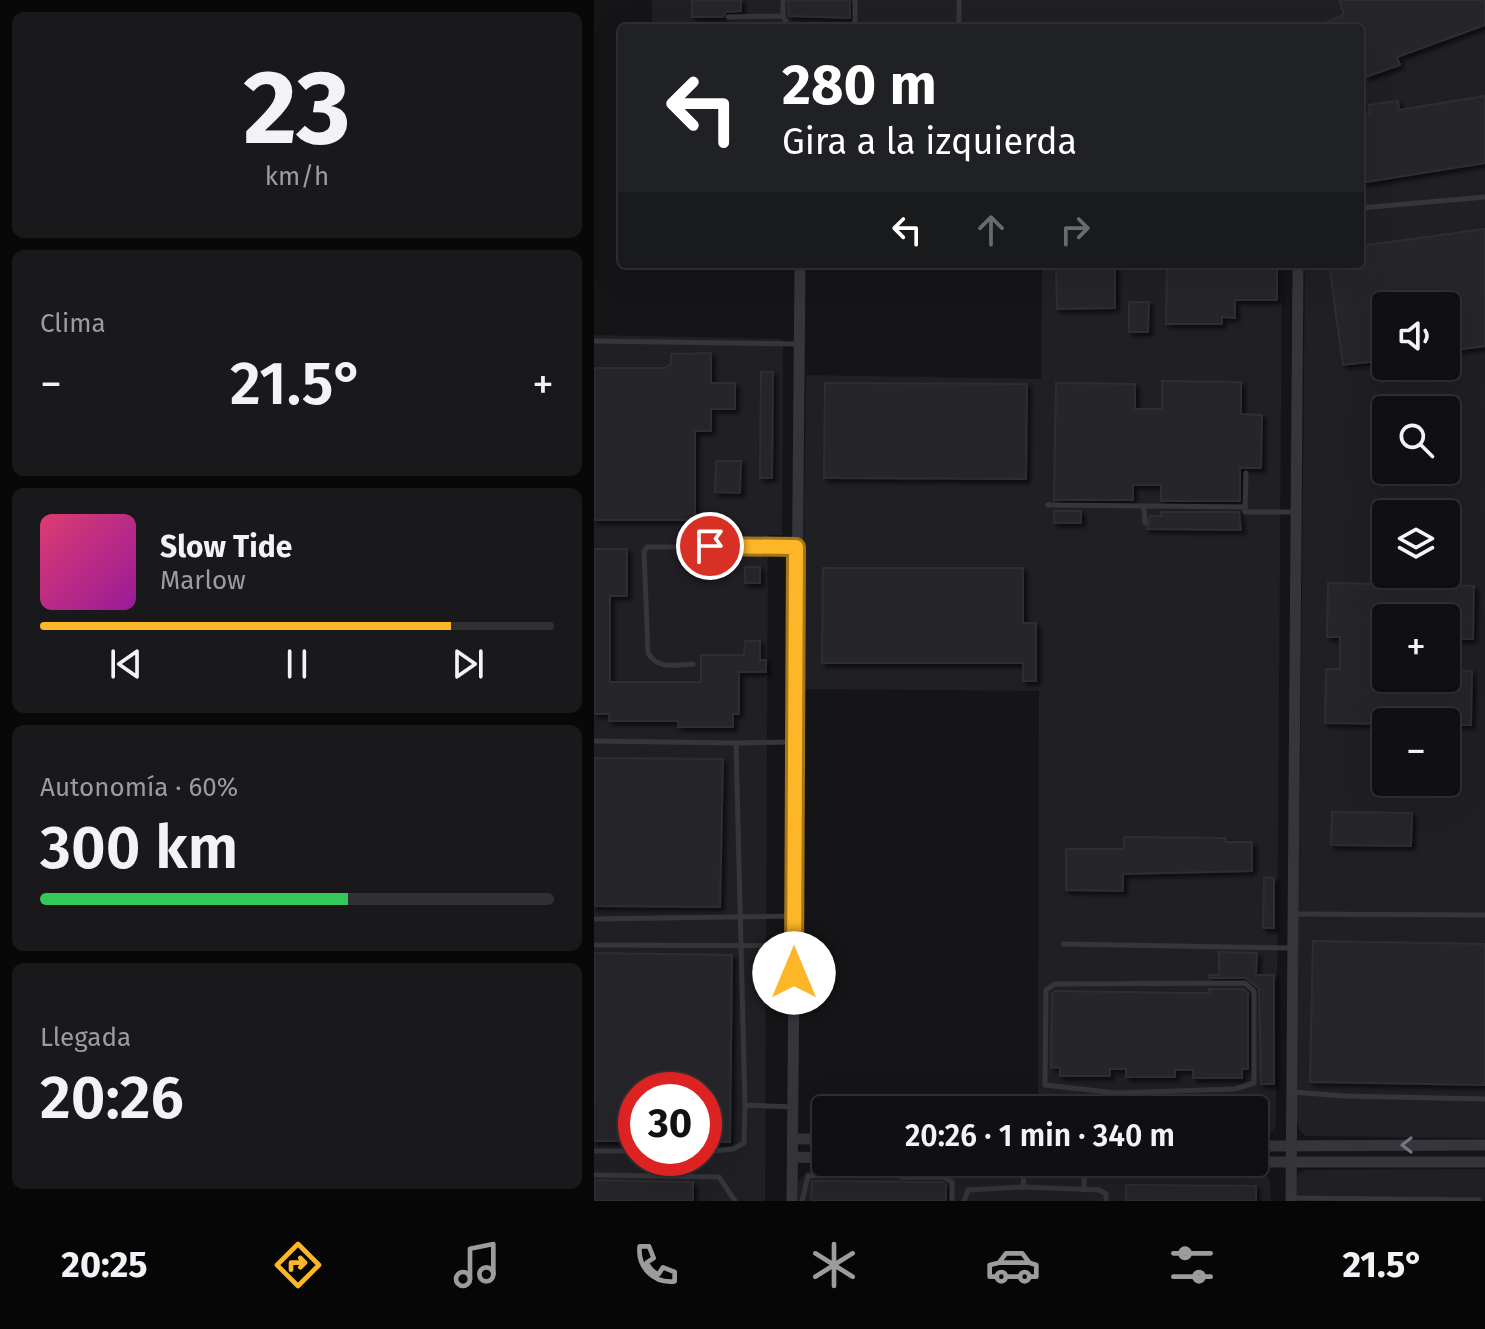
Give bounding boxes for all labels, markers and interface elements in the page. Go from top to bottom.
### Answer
text: 23 [243,46,351,171]
text: 280 m [782,52,937,119]
icon: left [650,56,754,160]
text: Gira a la izquierda [782,120,1077,164]
text: km/h [265,161,329,192]
icon: left [885,208,929,252]
icon: ahead [969,208,1013,252]
icon: right [1053,208,1097,252]
map controls [1372,292,1460,796]
button: sound [1372,292,1460,380]
text: Clima [40,308,106,339]
text: 21.5° [230,348,364,420]
text: − [40,358,62,411]
text: + [532,358,554,411]
button: search [1372,396,1460,484]
button: layers [1372,500,1460,588]
pin [676,512,744,580]
icon: arrive [688,524,732,568]
text: Slow Tide [160,529,292,565]
text: Marlow [160,565,246,596]
button: + [1372,604,1460,692]
icon: previous [104,642,148,686]
icon: pause [275,642,319,686]
icon: next [446,642,490,686]
button: − [1372,708,1460,796]
text: Autonomía · 60% [40,772,238,803]
text: 300 km [40,812,238,884]
position arrow [752,931,836,1015]
text: Llegada [40,1022,131,1053]
text: 20:26 [40,1062,184,1134]
speed limit sign: 30 [618,1072,722,1176]
text: 20:26 · 1 min · 340 m [905,1118,1175,1154]
one-way arrow [1400,1137,1413,1154]
icon: directions [270,1237,326,1293]
icon: music [449,1237,505,1293]
icon: phone [628,1237,684,1293]
icon: climate [806,1237,862,1293]
icon: car [985,1237,1041,1293]
icon: filters [1164,1237,1220,1293]
text: 20:25 [61,1243,148,1287]
text: 21.5° [1342,1243,1424,1287]

